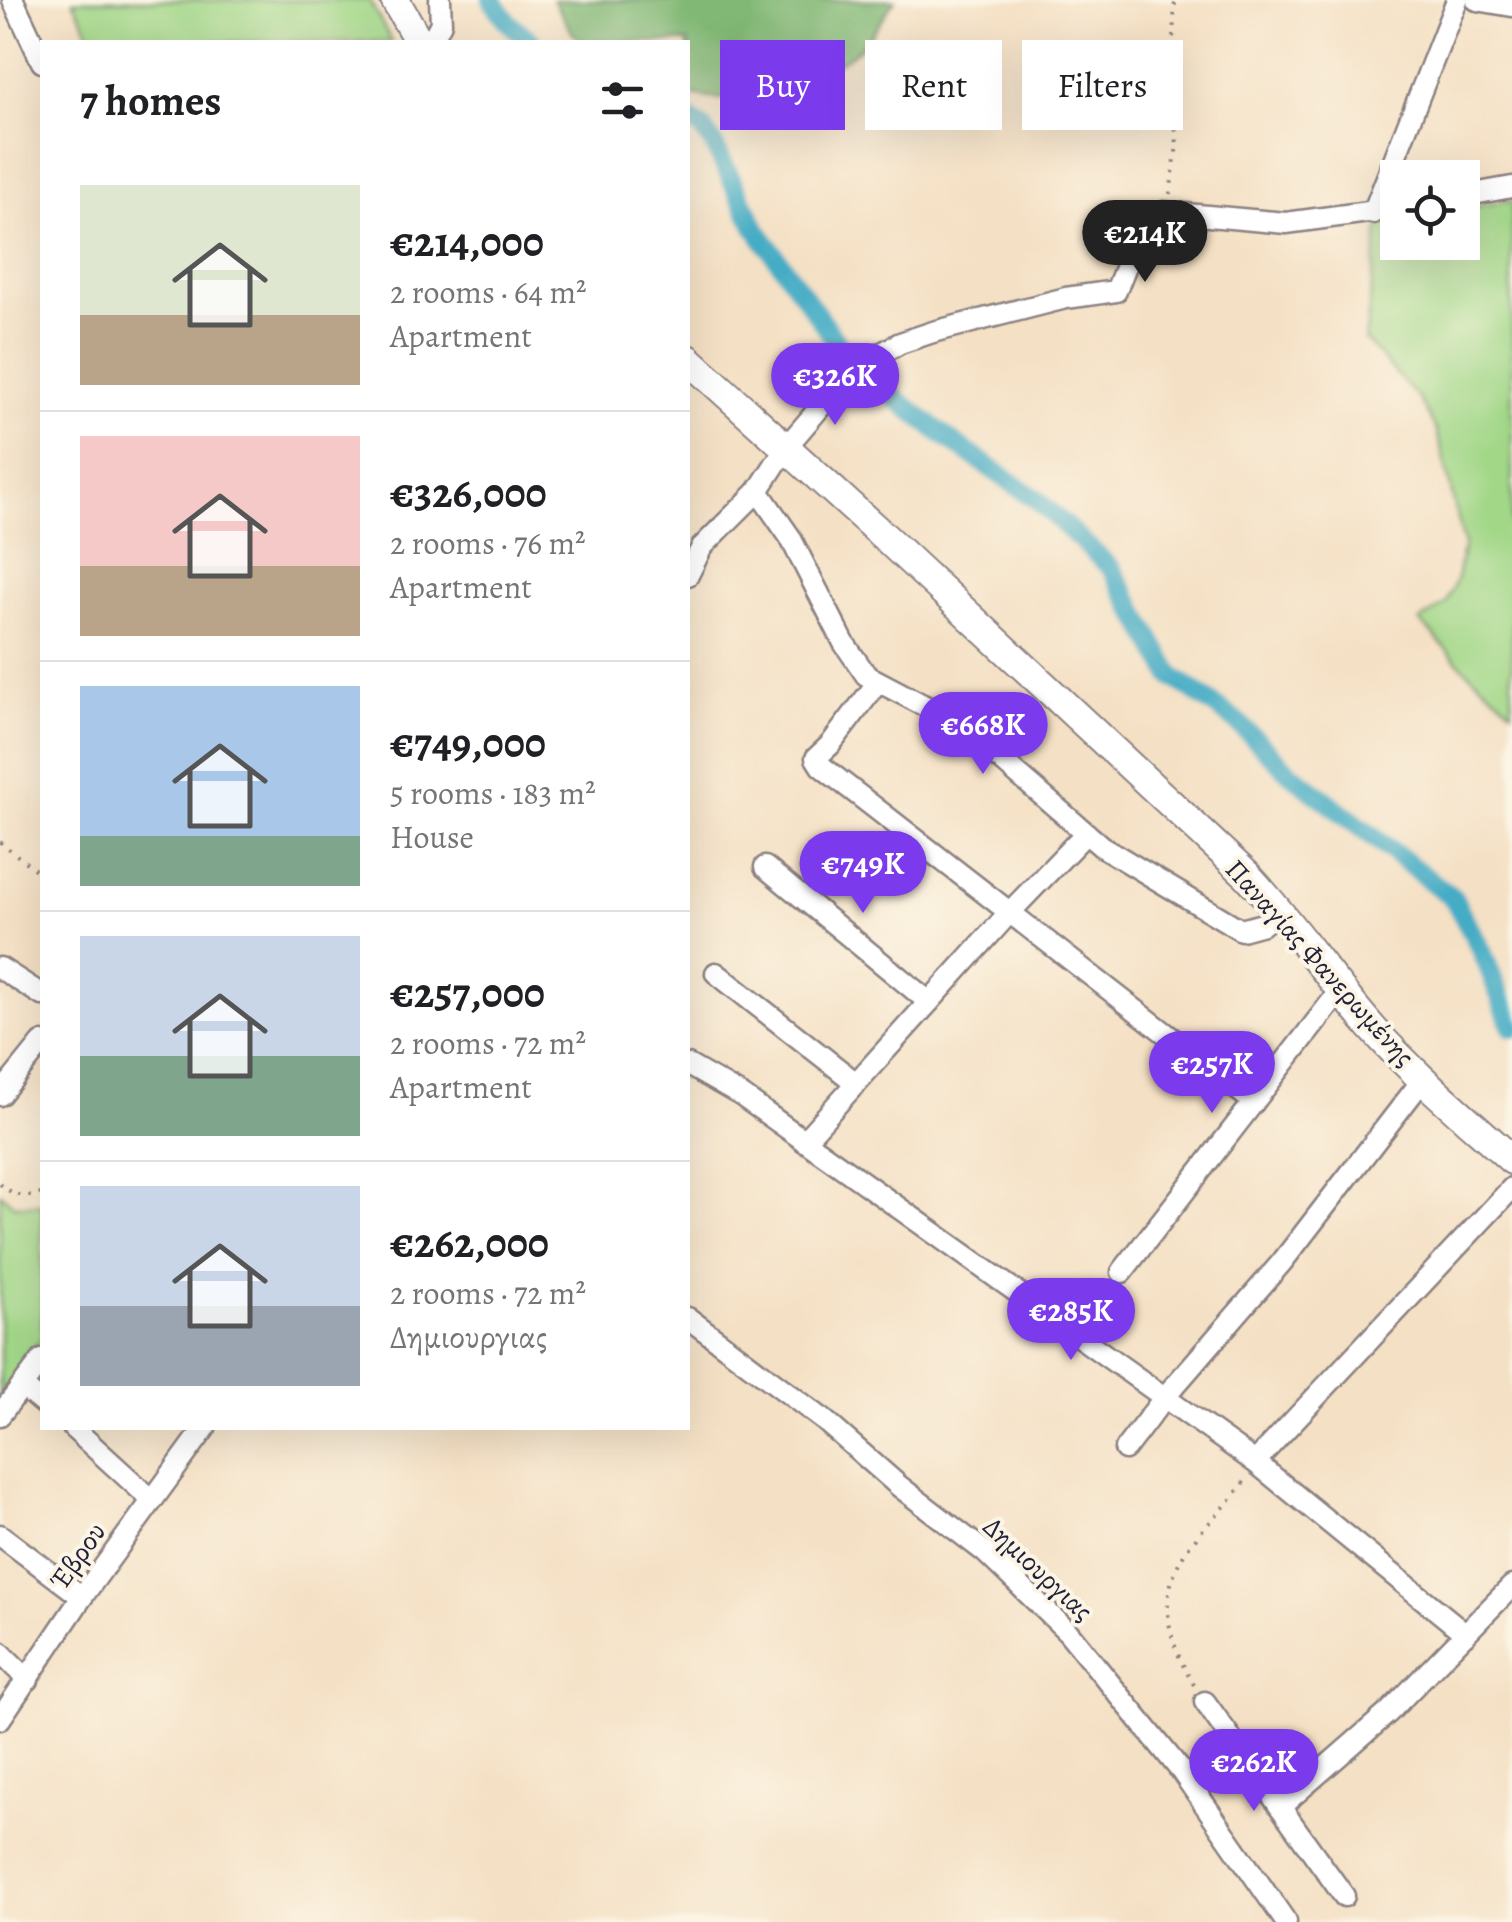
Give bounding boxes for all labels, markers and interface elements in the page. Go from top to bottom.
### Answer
chip: Buy [720,40,845,130]
chip: Rent [865,40,1002,130]
chip: Filters [1022,40,1183,130]
text: 7 homes [80,72,221,129]
icon: filters [595,73,650,128]
map controls [1380,160,1480,260]
button: locate [1380,160,1480,260]
pin: €214K [1075,200,1215,285]
text: €214K [1104,210,1186,254]
text: €214,000 [390,213,544,270]
icon: home [160,225,280,345]
text: 2 rooms · 64 m² [390,270,587,314]
text: Apartment [390,314,532,358]
pin: €326K [765,343,905,428]
text: €326K [793,353,877,397]
text: €326,000 [390,464,547,521]
icon: home [160,476,280,596]
text: 2 rooms · 76 m² [390,521,586,565]
text: Apartment [390,565,532,609]
pin: €668K [913,692,1053,777]
text: €668K [941,702,1025,746]
text: €749,000 [390,714,546,771]
icon: home [160,726,280,846]
text: 5 rooms · 183 m² [390,771,596,815]
text: House [390,815,474,859]
pin: €749K [793,831,933,916]
text: €749K [822,841,904,885]
street label: Παναγίας Φανερωμένης [1217,851,1423,1075]
text: €257,000 [390,964,545,1021]
icon: home [160,976,280,1096]
text: 2 rooms · 72 m² [390,1021,586,1065]
pin: €257K [1142,1031,1282,1116]
text: €257K [1171,1041,1253,1085]
text: Apartment [390,1065,532,1109]
text: €262,000 [390,1214,549,1271]
icon: home [160,1226,280,1346]
text: 2 rooms · 72 m² [390,1271,586,1315]
pin: €285K [1001,1278,1141,1363]
text: €285K [1029,1288,1113,1332]
text: Δημιουργιας [390,1315,547,1359]
street label: Δημιουργιας [975,1508,1101,1630]
street label: Έβρου [41,1515,115,1597]
pin: €262K [1184,1729,1324,1814]
text: €262K [1211,1739,1297,1783]

